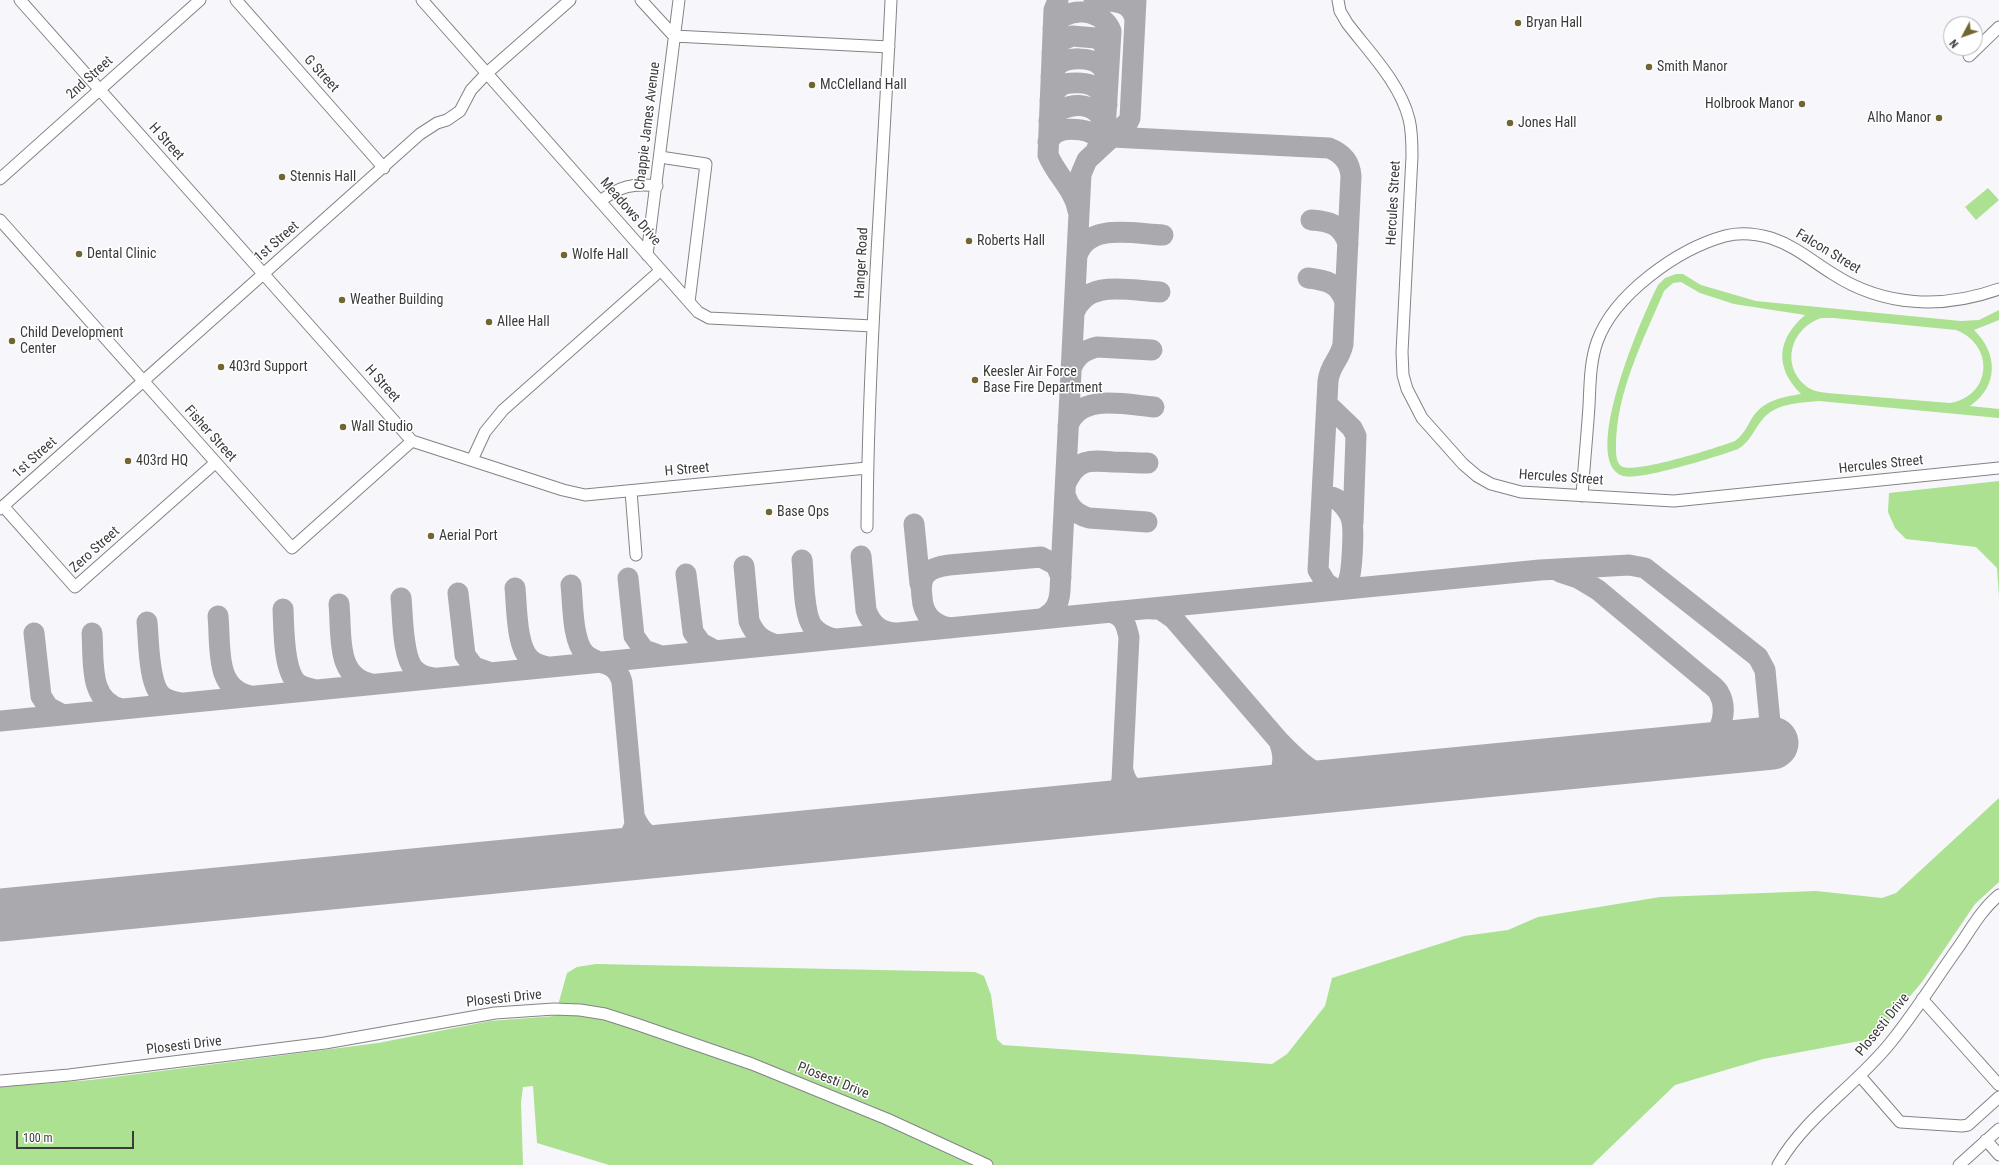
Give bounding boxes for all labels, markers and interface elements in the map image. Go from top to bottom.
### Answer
place label: Bryan Hall [1526,15,1582,31]
north arrow [1943,16,1983,56]
marker: Bryan Hall [1513,18,1523,28]
text: N [1947,37,1961,50]
street label: G Street [300,52,342,96]
street label: 2nd Street [63,53,117,103]
place label: Smith Manor [1657,59,1727,75]
street label: Chappie James Avenue [632,61,664,191]
marker: Smith Manor [1644,62,1654,72]
place label: McClelland Hall [820,77,907,93]
marker: McClelland Hall [807,80,817,90]
place label: Holbrook Manor [1705,96,1794,112]
marker: Holbrook Manor [1797,99,1807,109]
place label: Alho Manor [1867,110,1931,126]
marker: Alho Manor [1934,113,1944,123]
place label: Jones Hall [1518,115,1577,131]
marker: Jones Hall [1505,118,1515,128]
street label: H Street [145,120,187,164]
street label: Hercules Street [1383,160,1405,246]
place label: Stennis Hall [290,169,356,185]
marker: Stennis Hall [277,172,287,182]
street label: Meadows Drive [596,175,664,249]
street label: 1st Street [251,218,303,266]
street label: Falcon Street [1793,226,1863,278]
street label: Hanger Road [852,227,872,299]
place label: Roberts Hall [977,233,1045,249]
marker: Roberts Hall [964,236,974,246]
place label: Dental Clinic [87,246,156,262]
place label: Wolfe Hall [572,247,629,263]
marker: Dental Clinic [74,249,84,259]
marker: Wolfe Hall [559,250,569,260]
place label: Weather Building [350,292,443,308]
marker: Weather Building [337,295,347,305]
place label: Allee Hall [497,314,550,330]
marker: Allee Hall [484,317,494,327]
place label: Child Development Center [20,325,123,358]
marker: Child Development Center [7,336,17,346]
place label: 403rd Support [229,359,308,375]
marker: 403rd Support [216,362,226,372]
street label: H Street [361,362,403,406]
place label: Keesler Air Force Base Fire Department [983,364,1102,396]
marker: Keesler Air Force Base Fire Department [970,375,980,385]
street label: Fisher Street [180,402,240,466]
place label: Wall Studio [351,419,413,435]
marker: Wall Studio [338,422,348,432]
street label: 1st Street [10,434,60,482]
street label: Hercules Street [1838,452,1924,478]
place label: 403rd HQ [136,453,188,469]
marker: 403rd HQ [123,456,133,466]
street label: H Street [664,460,710,480]
street label: Hercules Street [1518,467,1604,489]
place label: Base Ops [777,504,829,520]
marker: Base Ops [764,507,774,517]
street label: Zero Street [67,523,123,577]
place label: Aerial Port [439,528,498,544]
marker: Aerial Port [426,531,436,541]
street label: Plosesti Drive [465,987,543,1011]
street label: Plosesti Drive [1853,990,1913,1060]
street label: Plosesti Drive [145,1033,223,1059]
street label: Plosesti Drive [795,1059,871,1103]
scale bar [18,1123,136,1149]
text: 100 m [23,1131,53,1145]

